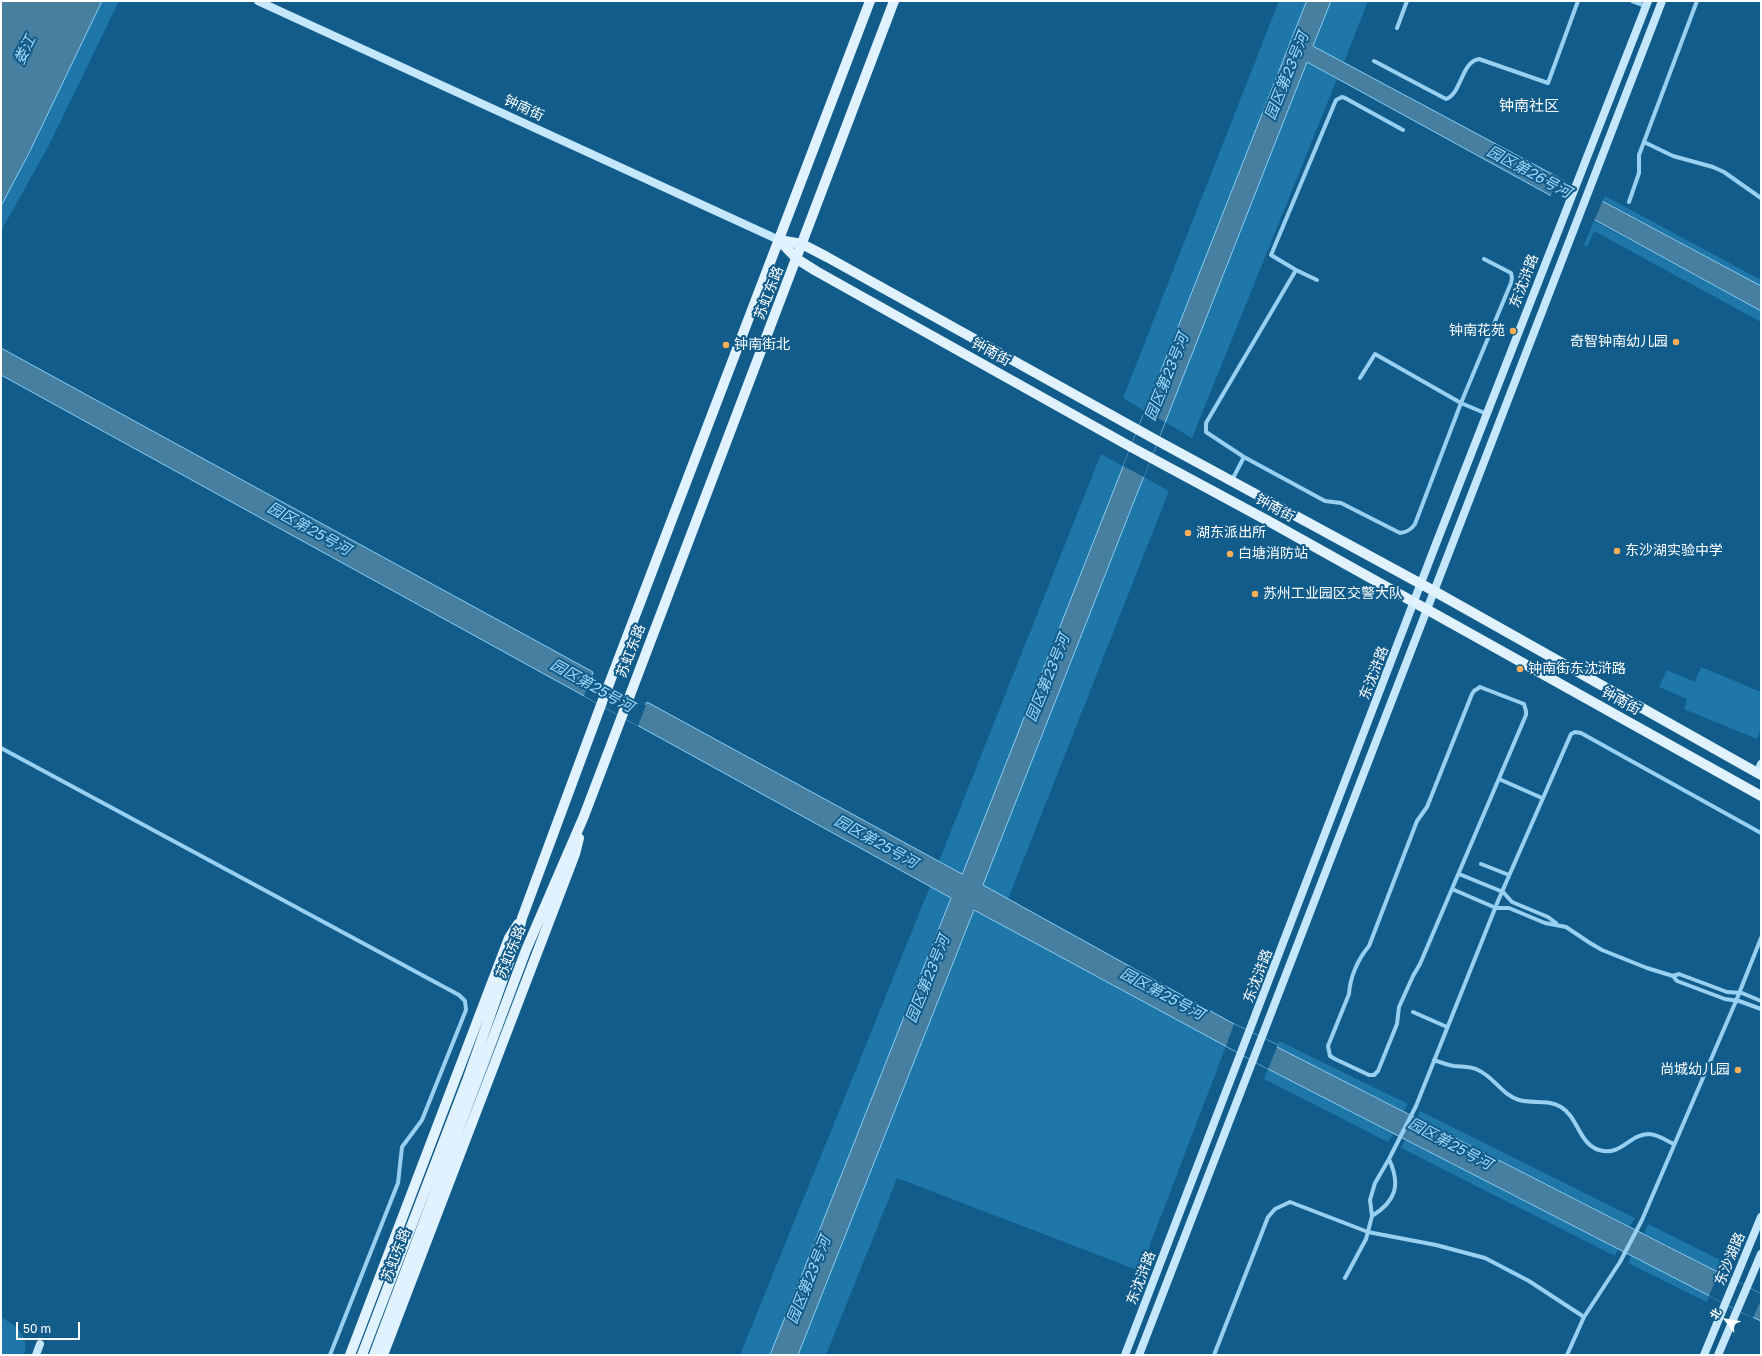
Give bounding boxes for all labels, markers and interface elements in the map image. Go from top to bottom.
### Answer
water label: 园区第23号河 [1261,30,1313,122]
water label: 娄江 [10,33,40,67]
street label: 钟南街 [501,92,547,124]
district label: 钟南社区 [1499,97,1559,115]
water label: 园区第26号河 [1484,142,1574,202]
street label: 东沈浒路 [1506,252,1542,310]
street label: 苏虹东路 [751,264,787,322]
place label: 钟南花苑 [1449,323,1505,339]
marker: 钟南花苑 [1508,326,1518,336]
water label: 园区第23号河 [1141,331,1193,423]
street label: 钟南街 [969,334,1013,370]
place label: 奇智钟南幼儿园 [1570,334,1668,350]
place label: 钟南街北 [734,337,790,353]
marker: 奇智钟南幼儿园 [1671,337,1681,347]
marker: 钟南街北 [721,340,731,350]
street label: 钟南街 [1253,490,1297,526]
water label: 园区第25号河 [264,499,354,559]
place label: 湖东派出所 [1196,525,1266,541]
marker: 湖东派出所 [1183,528,1193,538]
place label: 东沙湖实验中学 [1625,543,1723,559]
place label: 白塘消防站 [1238,546,1308,562]
marker: 东沙湖实验中学 [1612,546,1622,556]
marker: 白塘消防站 [1225,549,1235,559]
place label: 苏州工业园区交警大队 [1263,586,1403,602]
marker: 苏州工业园区交警大队 [1250,589,1260,599]
street label: 苏虹东路 [613,622,649,680]
water label: 园区第23号河 [1022,632,1074,724]
street label: 东沈浒路 [1356,644,1392,702]
water label: 园区第25号河 [547,656,637,716]
place label: 钟南街东沈浒路 [1528,661,1626,677]
marker: 钟南街东沈浒路 [1515,664,1525,674]
street label: 钟南街 [1599,683,1643,719]
water label: 园区第25号河 [831,812,921,872]
street label: 苏虹东路 [493,923,529,981]
water label: 园区第23号河 [902,933,954,1025]
street label: 东沈浒路 [1240,947,1276,1005]
water label: 园区第25号河 [1117,964,1207,1024]
place label: 尚城幼儿园 [1660,1062,1730,1078]
marker: 尚城幼儿园 [1733,1065,1743,1075]
water label: 园区第25号河 [1405,1114,1495,1174]
street label: 苏虹东路 [378,1226,414,1284]
street label: 东沙湖路 [1711,1230,1749,1288]
water label: 园区第23号河 [783,1234,835,1326]
street label: 东沈浒路 [1123,1249,1159,1307]
north arrow [1706,1300,1746,1340]
text: 北 [1707,1305,1724,1322]
scale bar [18,1314,82,1340]
text: 50 m [23,1321,51,1336]

